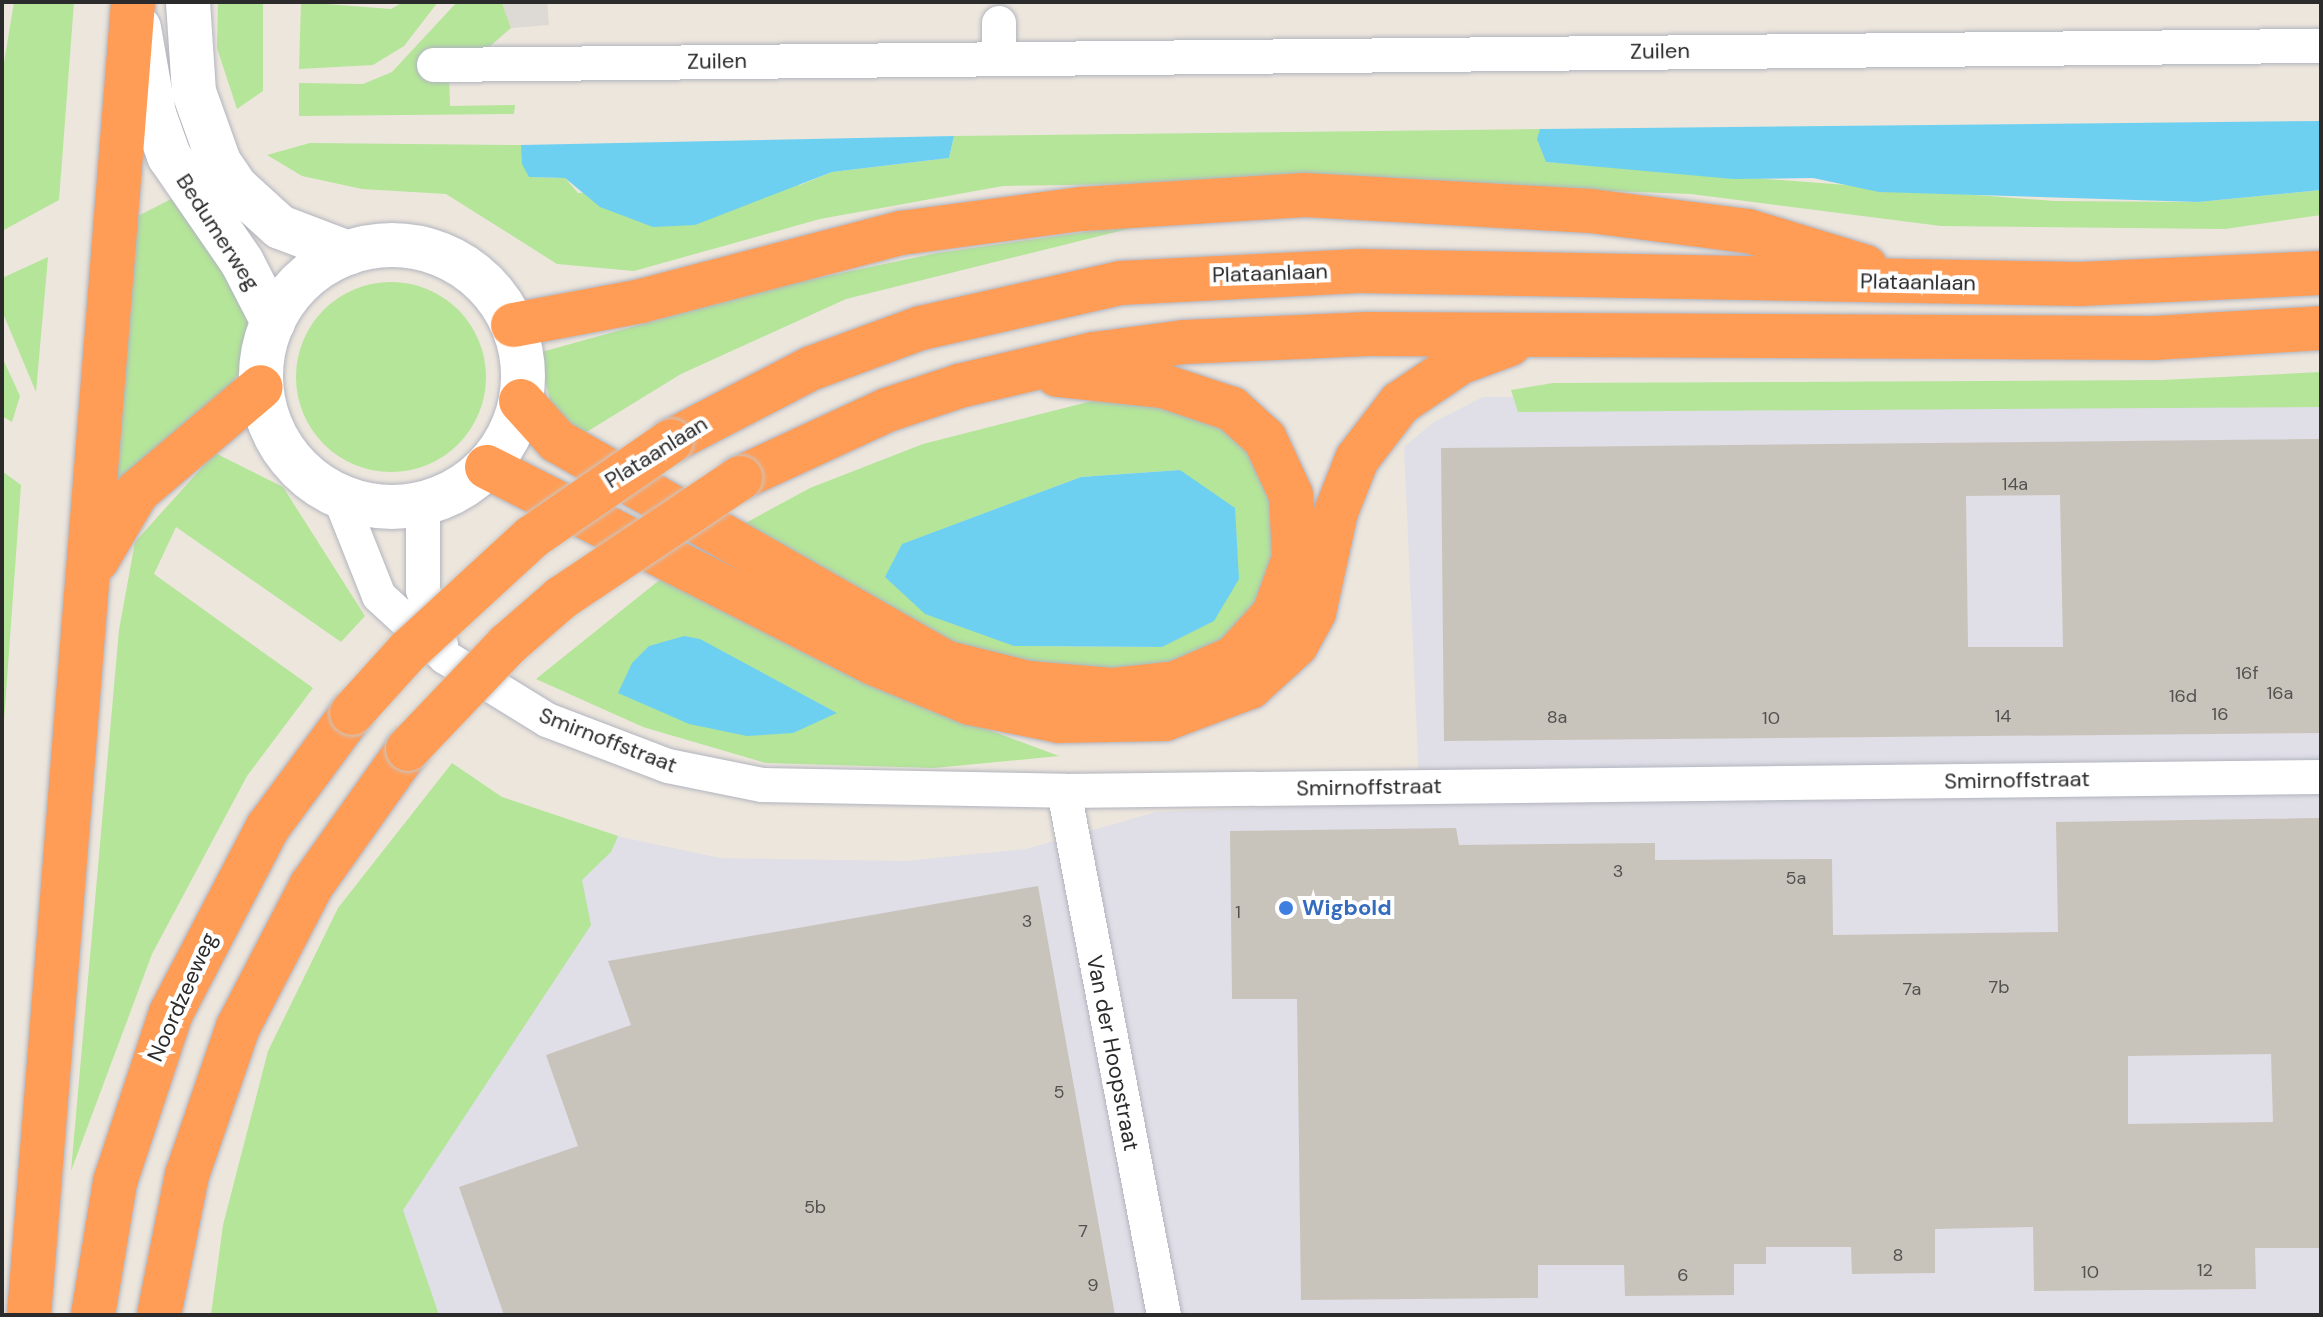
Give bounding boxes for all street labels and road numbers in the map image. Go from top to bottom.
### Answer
street label: Zuilen [1630,37,1690,65]
street label: Zuilen [687,47,747,75]
street label: Bedumerweg [171,169,265,295]
street label: Plataanlaan [1212,258,1328,288]
street label: Plataanlaan [1860,268,1976,296]
street label: Plataanlaan [600,410,712,494]
street label: Smirnoffstraat [535,702,681,778]
street label: Smirnoffstraat [1944,766,2090,794]
street label: Smirnoffstraat [1296,773,1442,801]
street label: Noordzeeweg [142,928,222,1066]
street label: Van der Hoopstraat [1081,953,1145,1153]

